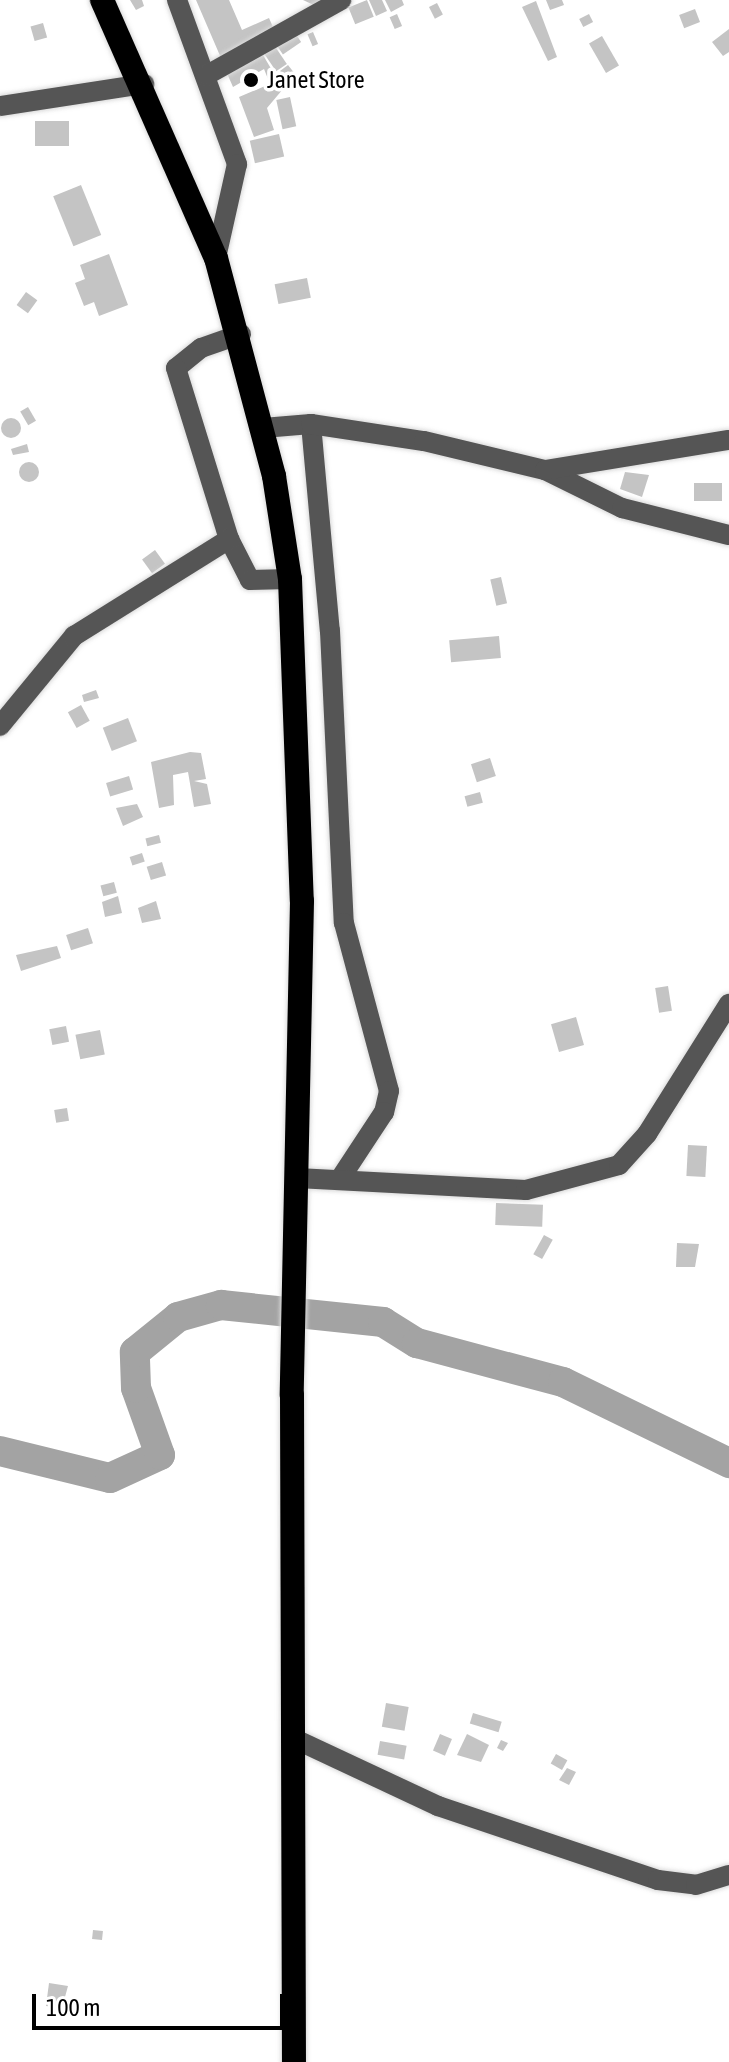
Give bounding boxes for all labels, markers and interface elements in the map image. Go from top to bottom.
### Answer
place label: Janet Store [267,66,365,94]
marker: Janet Store [242,71,260,89]
scale bar [36,1978,288,2028]
text: 100 m [46,1994,100,2021]

